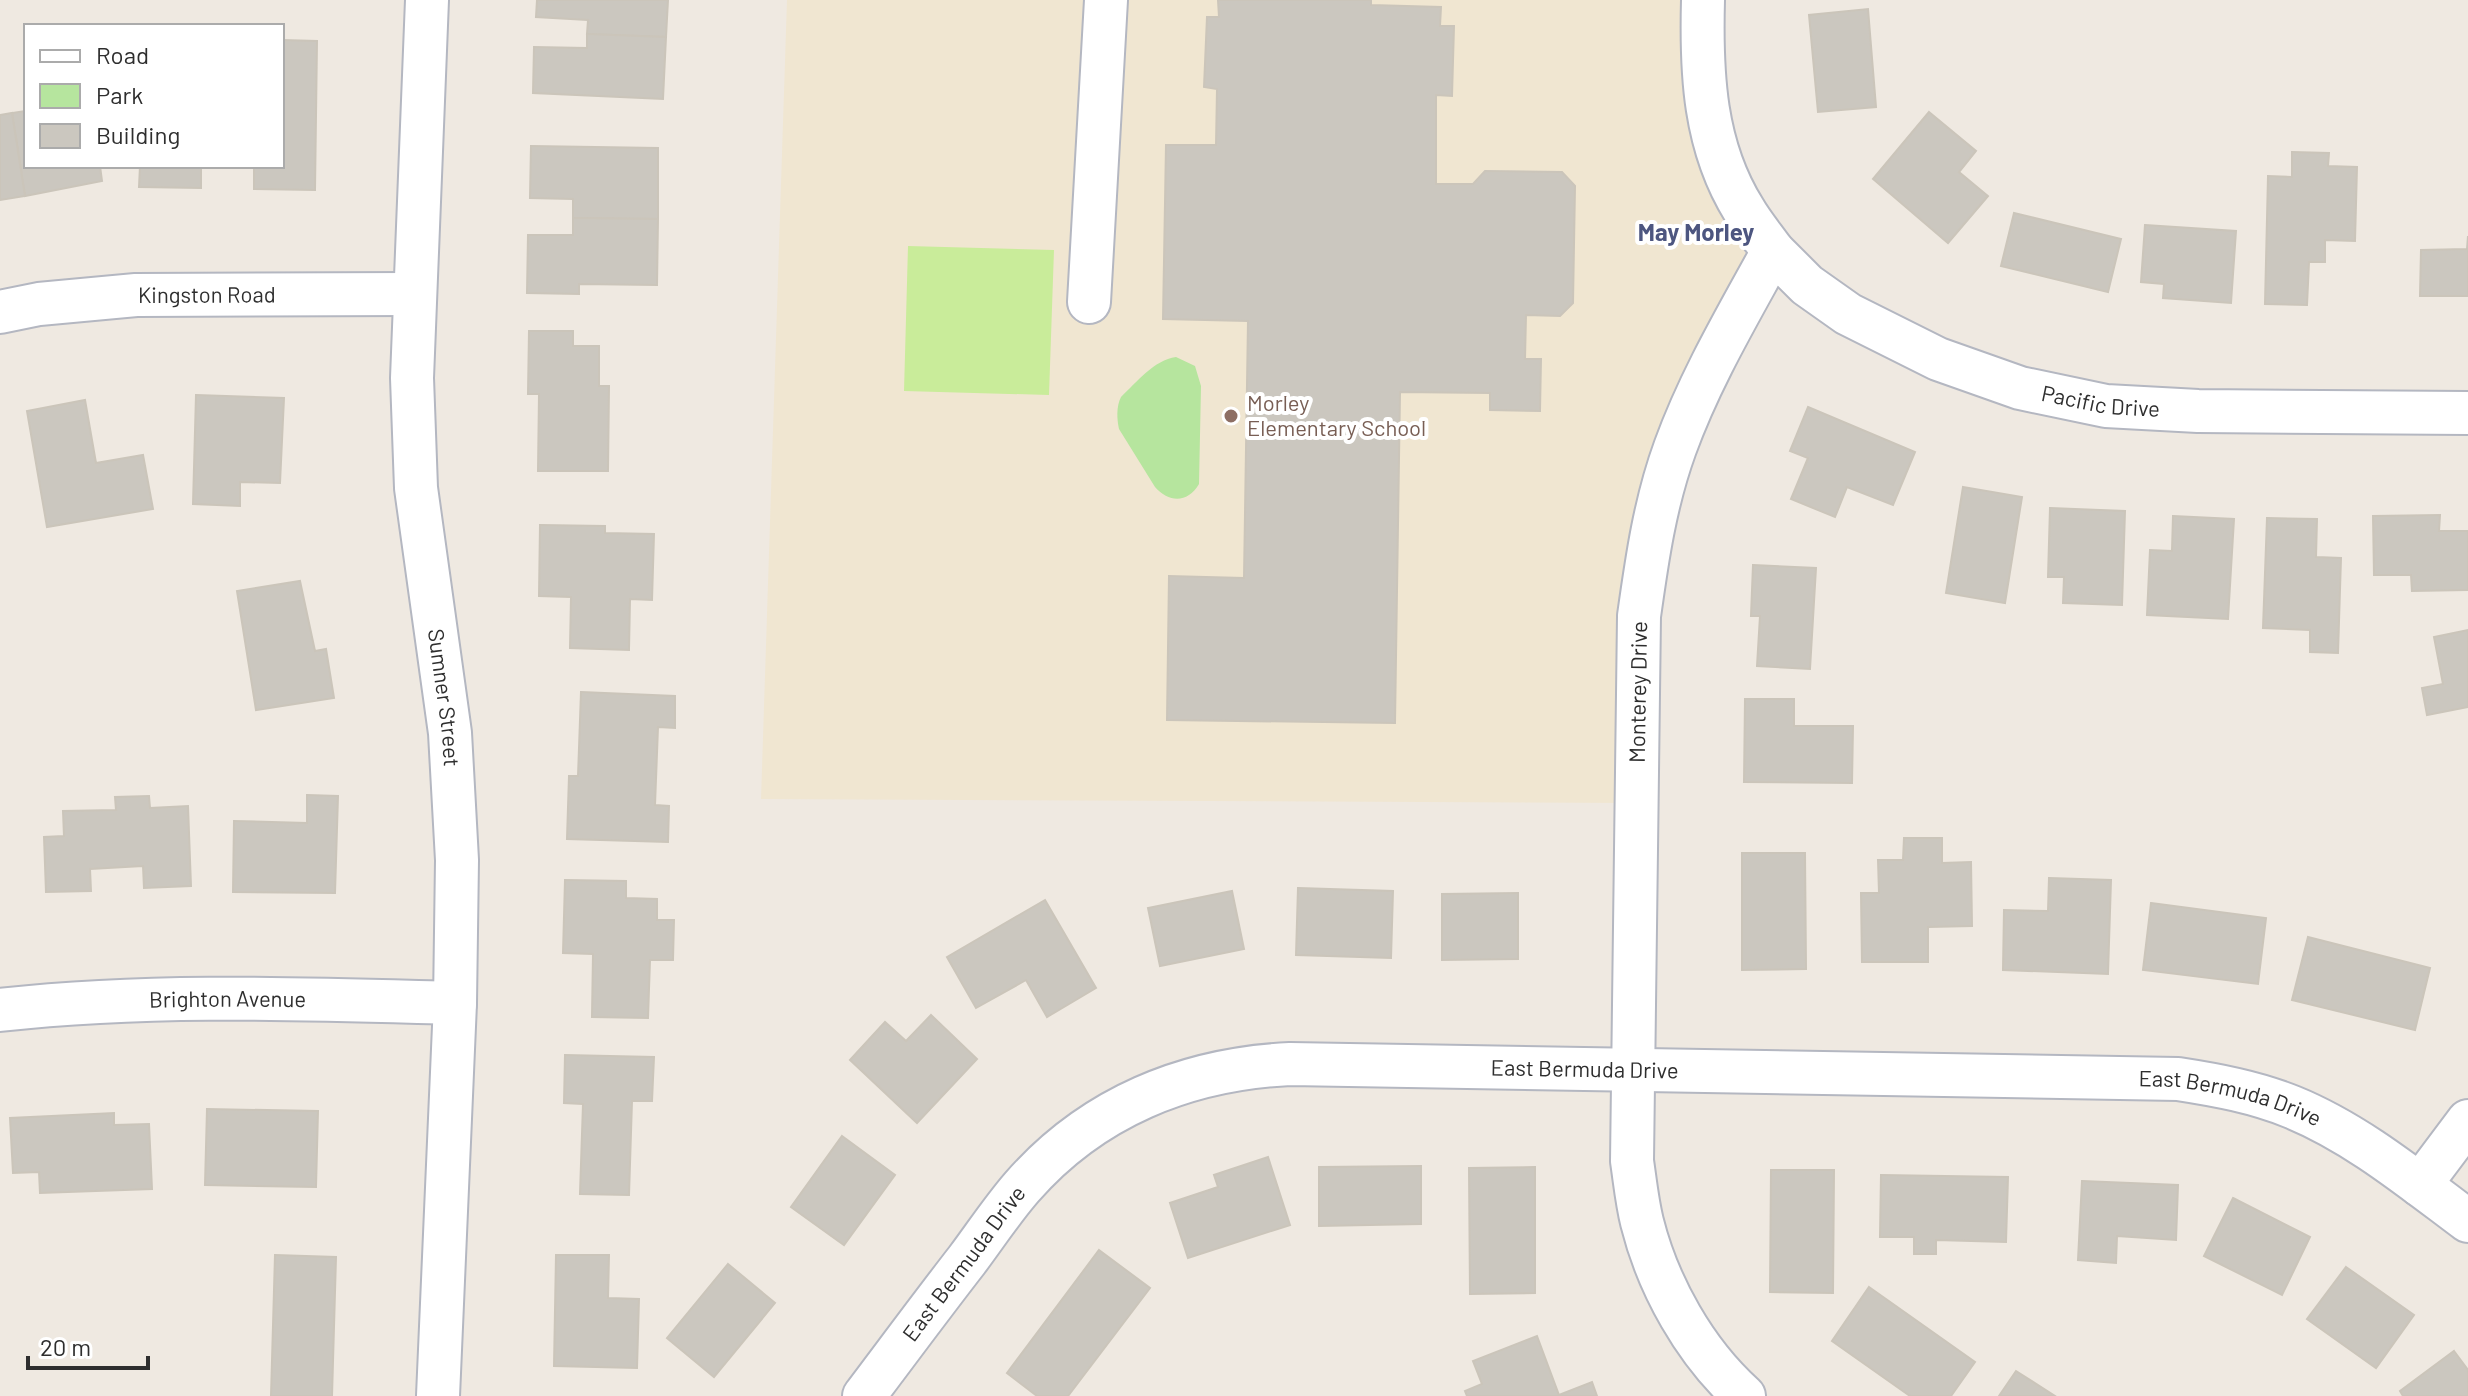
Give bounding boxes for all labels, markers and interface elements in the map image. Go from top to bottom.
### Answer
legend [24,24,284,168]
text: Road [96,40,149,69]
text: Park [96,80,143,109]
text: Building [96,120,180,149]
district label: May Morley [1638,217,1754,246]
street label: Kingston Road [138,280,276,307]
street label: Pacific Drive [2039,379,2161,421]
place label: Morley Elementary School [1247,389,1426,440]
marker: Morley Elementary School [1222,407,1240,425]
street label: Monterey Drive [1623,621,1651,763]
street label: Sumner Street [424,627,466,767]
street label: Brighton Avenue [149,985,306,1012]
street label: East Bermuda Drive [1491,1053,1679,1083]
street label: East Bermuda Drive [2138,1064,2326,1131]
street label: East Bermuda Drive [896,1180,1030,1346]
scale bar [28,1320,148,1370]
text: 20 m [40,1332,91,1361]

